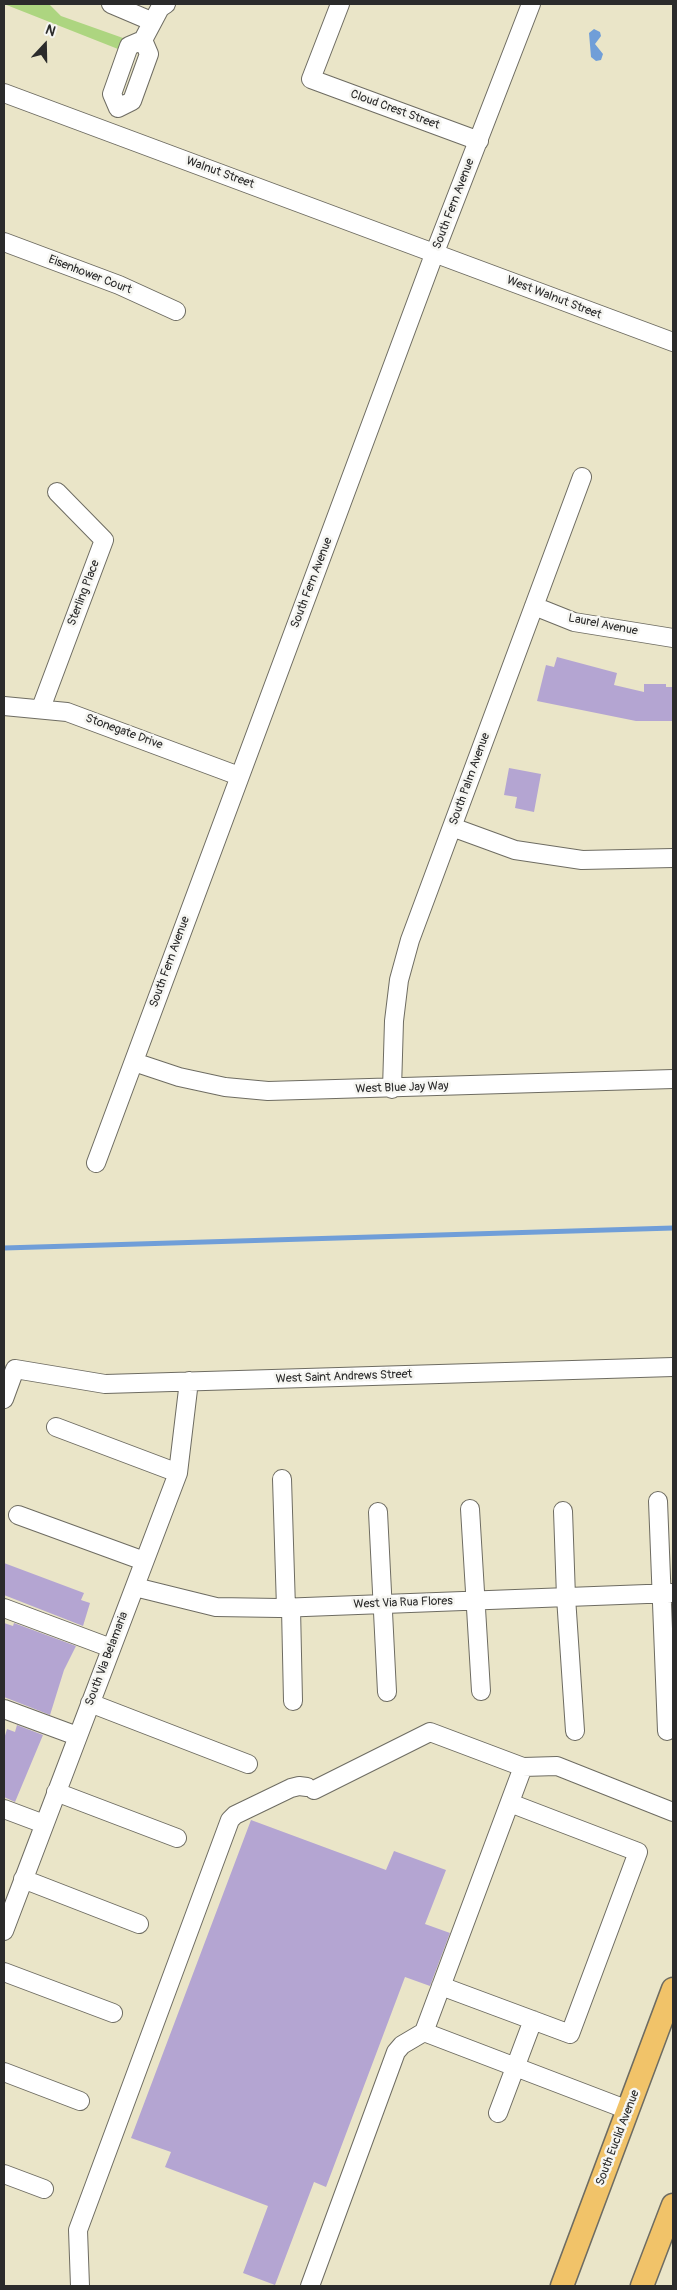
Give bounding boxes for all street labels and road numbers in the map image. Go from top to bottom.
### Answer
street label: Cloud Crest Street [348,87,442,133]
street label: Walnut Street [184,154,256,192]
street label: South Fern Avenue [430,157,478,251]
street label: Eisenhower Court [46,252,134,298]
street label: West Walnut Street [505,273,603,323]
street label: South Fern Avenue [288,536,336,630]
street label: Sterling Place [65,558,103,628]
street label: Laurel Avenue [567,611,639,639]
street label: Stonegate Drive [83,711,165,753]
street label: South Palm Avenue [447,731,493,827]
street label: South Fern Avenue [147,914,193,1010]
street label: West Blue Jay Way [355,1079,449,1097]
street label: West Saint Andrews Street [275,1367,413,1387]
street label: West Via Rua Flores [353,1594,453,1612]
street label: South Via Belamaria [82,1610,132,1708]
street label: South Euclid Avenue [593,2088,643,2188]

